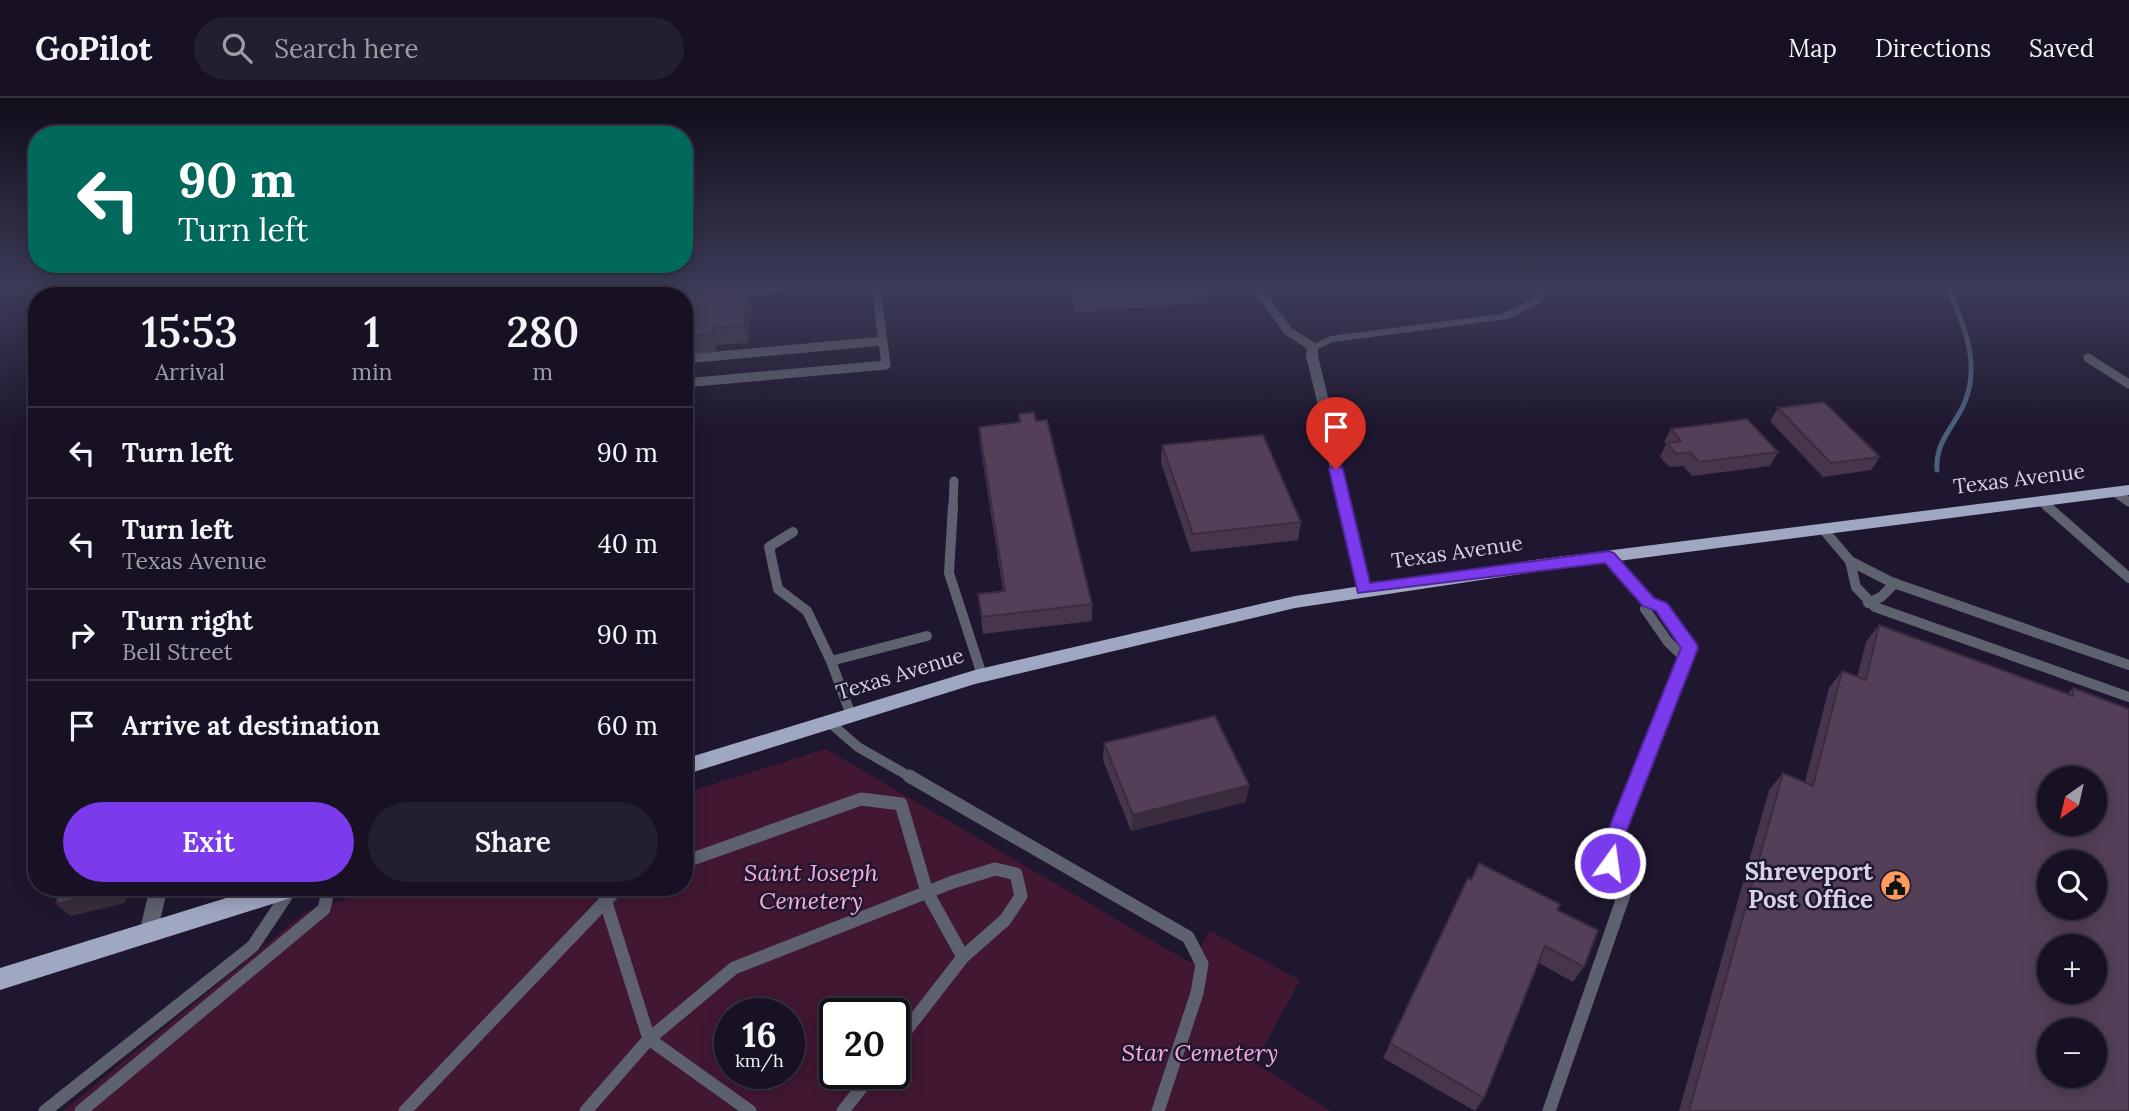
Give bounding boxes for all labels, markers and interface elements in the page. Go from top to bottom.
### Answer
search box [194,17,684,80]
text: GoPilot [35,27,152,69]
icon: search [218,29,256,67]
text: Search here [274,32,419,65]
text: Map [1788,33,1837,64]
text: Directions [1875,33,1991,64]
text: Saved [2029,33,2094,64]
text: 90 m [178,148,295,210]
icon: left [63,154,154,245]
text: Turn left [178,209,308,250]
text: 15:53 [142,305,238,359]
text: 1 [364,305,380,359]
text: 280 [506,305,579,359]
text: Arrival [155,357,225,386]
text: min [352,357,393,386]
text: m [533,357,553,386]
pin [1306,397,1366,469]
icon: arrive [1317,408,1355,446]
icon: left [63,434,101,472]
text: Turn left [122,436,233,469]
text: 90 m [597,436,658,469]
street label: Texas Avenue [1952,457,2086,500]
text: Turn left [122,513,233,546]
icon: left [63,525,101,563]
text: 40 m [598,527,658,560]
street label: Texas Avenue [1390,529,1524,574]
text: Texas Avenue [122,546,267,575]
text: Turn right [122,604,253,637]
icon: right [63,616,101,654]
text: 90 m [597,618,658,651]
text: Bell Street [122,637,233,666]
street label: Texas Avenue [833,641,967,706]
icon: arrive [63,707,101,745]
text: Arrive at destination [122,709,380,742]
text: 60 m [597,709,658,742]
north arrow [2037,766,2107,836]
map controls [2037,766,2107,1088]
button: Exit [63,802,354,882]
button: Share [368,802,658,882]
position arrow [1573,826,1647,900]
button: search [2037,850,2107,920]
place label: Shreveport Post Office [1745,856,1874,915]
park label: Saint Joseph Cemetery [744,857,878,916]
public building icon: Shreveport Post Office [1879,869,1913,903]
button: + [2037,934,2107,1004]
speed limit sign: 20 [819,998,910,1089]
text: 16 [742,1012,777,1057]
button: − [2037,1018,2107,1088]
park label: Star Cemetery [1122,1037,1278,1068]
text: km/h [735,1049,784,1072]

